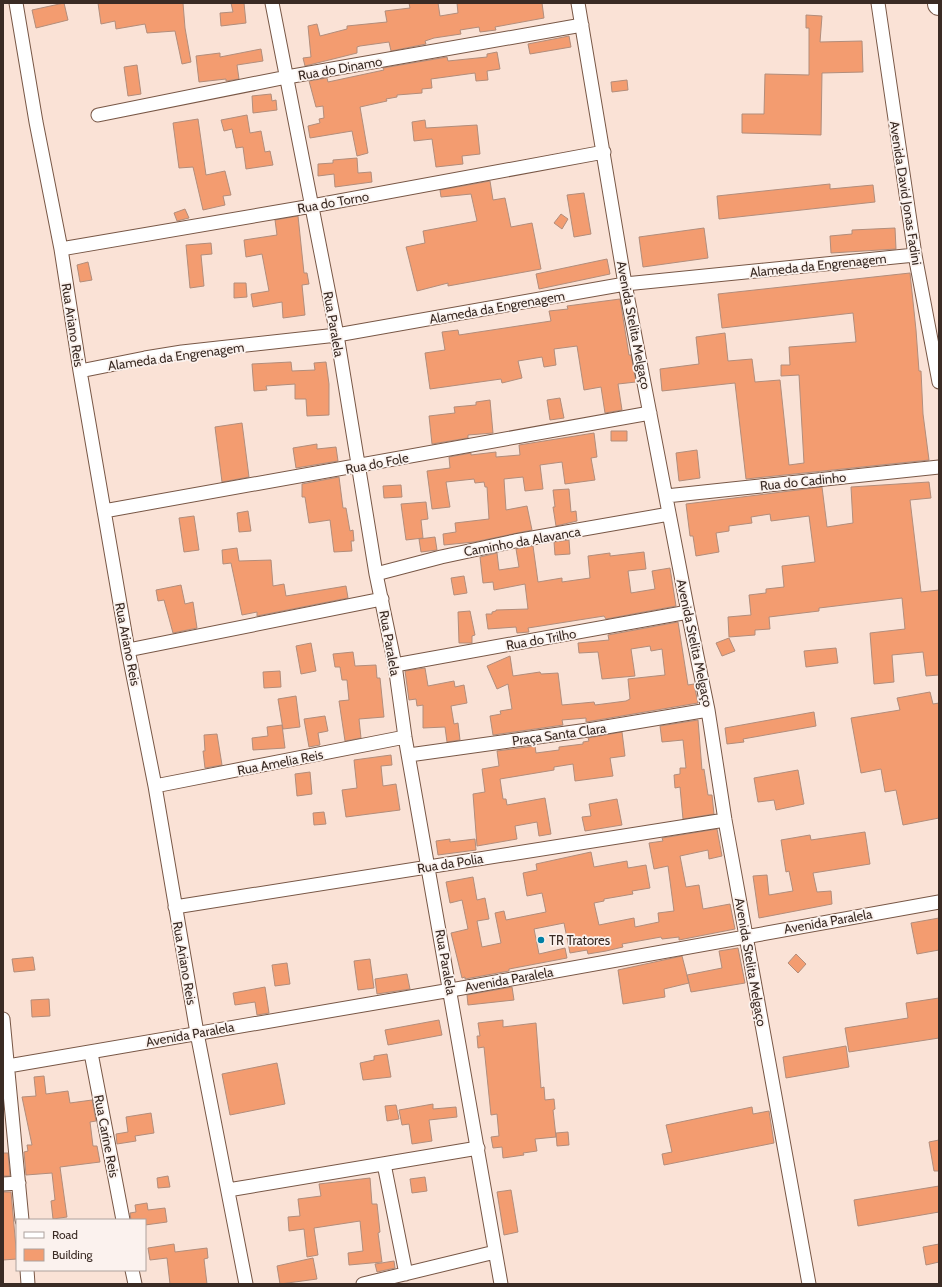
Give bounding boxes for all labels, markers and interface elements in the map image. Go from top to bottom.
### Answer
street label: Rua do Dinamo [297,53,383,83]
street label: Avenida David Jonas Fadini [887,120,925,266]
street label: Rua do Torno [296,188,370,216]
street label: Alameda da Engrenagem [749,250,887,280]
street label: Avenida Stelita Melgaço [614,259,654,391]
street label: Rua Ariano Reis [58,282,88,369]
street label: Alameda da Engrenagem [428,287,566,327]
street label: Rua Paralela [320,290,348,359]
street label: Alameda da Engrenagem [107,339,245,373]
street label: Rua do Fole [344,449,410,477]
street label: Rua do Cadinho [759,469,847,493]
street label: Caminho da Alavanca [462,523,582,559]
street label: Avenida Stelita Melgaço [674,578,716,708]
street label: Rua Ariano Reis [112,601,144,688]
street label: Rua Paralela [376,609,404,678]
street label: Rua do Trilho [505,625,577,653]
street label: Praça Santa Clara [511,719,608,749]
street label: Rua Amelia Reis [236,746,325,778]
street label: Rua da Polia [416,850,485,876]
street label: Avenida Stelita Melgaço [732,896,770,1028]
street label: Avenida Paralela [782,905,874,937]
street label: Rua Ariano Reis [170,920,200,1007]
street label: Rua Paralela [432,928,460,997]
place label: TR Tratores [549,932,611,948]
marker: TR Tratores [536,935,546,945]
street label: Avenida Paralela [463,963,555,995]
street label: Avenida Paralela [144,1018,236,1050]
street label: Rua Carine Reis [91,1093,123,1179]
legend [16,1219,146,1271]
text: Road [52,1227,78,1242]
text: Building [52,1247,94,1262]

